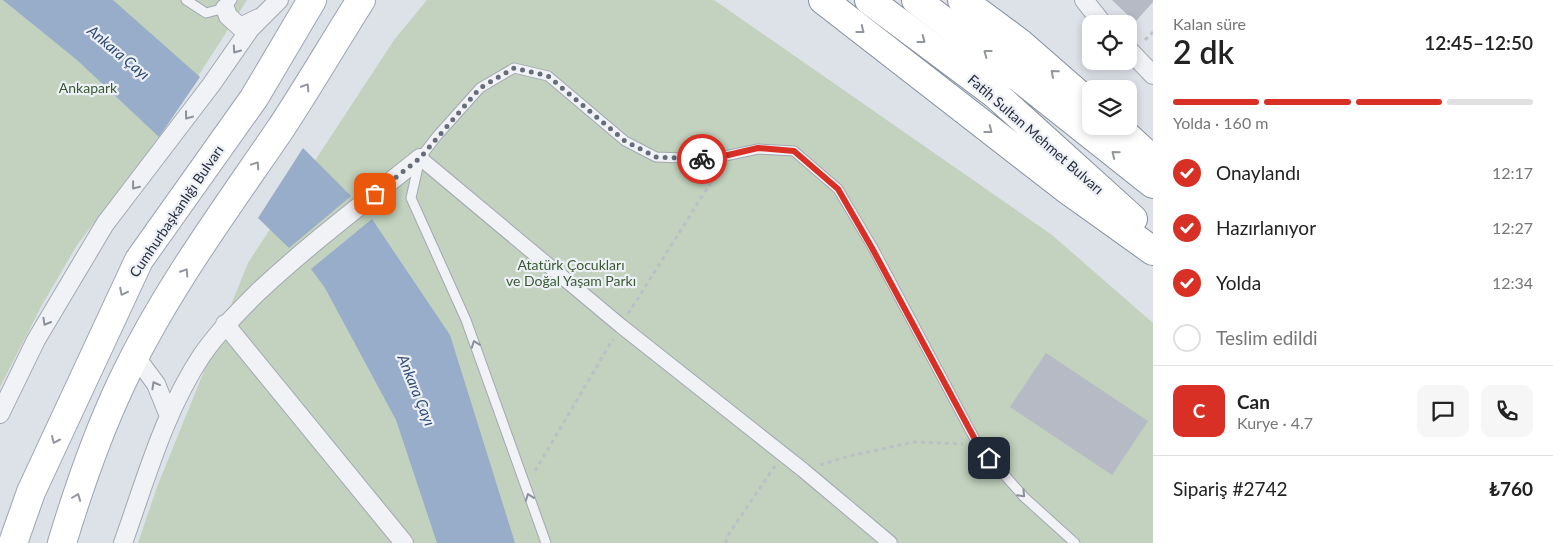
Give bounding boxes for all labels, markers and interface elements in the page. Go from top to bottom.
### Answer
text: Kalan süre [1173,14,1246,33]
map controls [1082,15,1137,135]
button: locate [1082,15,1137,70]
water label: Ankara Çayı [84,20,154,83]
one-way arrow [855,24,865,33]
text: 12:45–12:50 [1424,31,1533,54]
text: 2 dk [1173,32,1234,71]
one-way arrow [916,34,926,43]
one-way arrow [233,44,242,53]
one-way arrow [984,51,993,59]
one-way arrow [1051,70,1060,79]
street label: Fatih Sultan Mehmet Bulvarı [965,71,1107,197]
park label: Ankapark [59,79,118,96]
button: layers [1082,80,1137,135]
one-way arrow [300,84,309,93]
one-way arrow [185,110,194,120]
text: Yolda · 160 m [1173,113,1268,132]
one-way arrow [983,125,992,133]
courier [677,134,727,184]
street label: Cumhurbaşkanlığı Bulvarı [125,142,227,280]
icon: bike [688,145,716,173]
one-way arrow [1112,152,1121,160]
icon: check [1173,159,1201,187]
one-way arrow [250,161,259,170]
text: Onaylandı [1216,161,1300,184]
text: 12:17 [1492,163,1533,182]
pin [354,173,396,215]
one-way arrow [132,180,140,189]
icon: bag [361,180,389,208]
icon: check [1173,214,1201,242]
text: Hazırlanıyor [1216,216,1316,239]
text: 12:27 [1492,218,1533,237]
park label: Atatürk Çocukları ve Doğal Yaşam Parkı [506,256,636,289]
one-way arrow [178,268,188,277]
icon: check [1173,269,1201,297]
text: Yolda [1216,271,1261,294]
text: 12:34 [1492,273,1533,292]
one-way arrow [119,287,129,296]
one-way arrow [43,317,53,326]
text: Teslim edildi [1216,326,1318,349]
one-way arrow [471,340,481,349]
water label: Ankara Çayı [394,351,439,428]
one-way arrow [151,382,161,391]
button: chat [1417,385,1469,437]
button: phone [1481,385,1533,437]
text: Can [1237,390,1270,413]
text: C [1193,399,1205,422]
text: Kurye · 4.7 [1237,413,1313,432]
one-way arrow [51,435,62,444]
pin [968,437,1010,479]
icon: home [975,444,1003,472]
text: Sipariş #2742 [1173,477,1288,500]
text: ₺760 [1489,477,1533,500]
one-way arrow [1016,489,1025,498]
one-way arrow [71,493,81,501]
one-way arrow [525,493,535,502]

